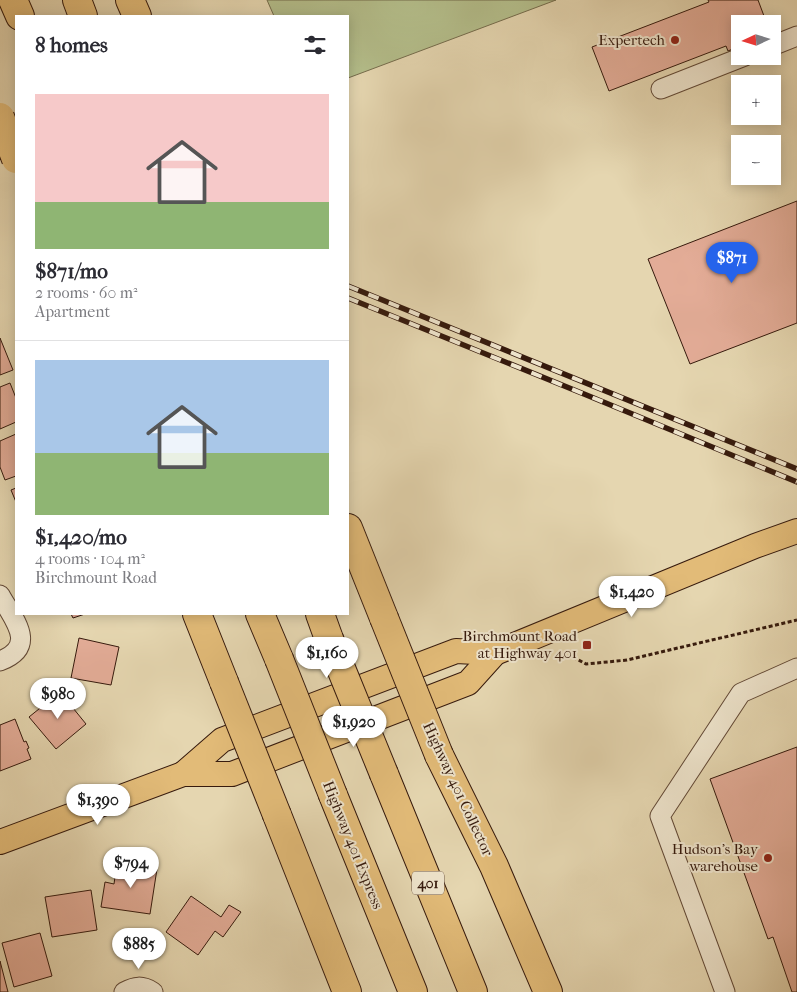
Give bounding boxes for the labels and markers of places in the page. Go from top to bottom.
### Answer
place label: Expertech [598,31,666,49]
marker: Expertech [669,34,681,46]
pin: $871 [702,242,762,284]
pin: $1,420 [591,576,673,618]
place label: Birchmount Road at Highway 401 [463,627,578,662]
pin: $1,160 [286,636,368,679]
marker: Birchmount Road at Highway 401 [581,639,593,651]
pin: $980 [28,678,88,720]
pin: $1,920 [313,706,395,748]
pin: $1,390 [57,784,139,826]
place label: Hudson's Bay warehouse [672,840,759,875]
pin: $794 [101,846,161,889]
marker: Hudson's Bay warehouse [762,852,774,864]
pin: $885 [109,928,169,970]

